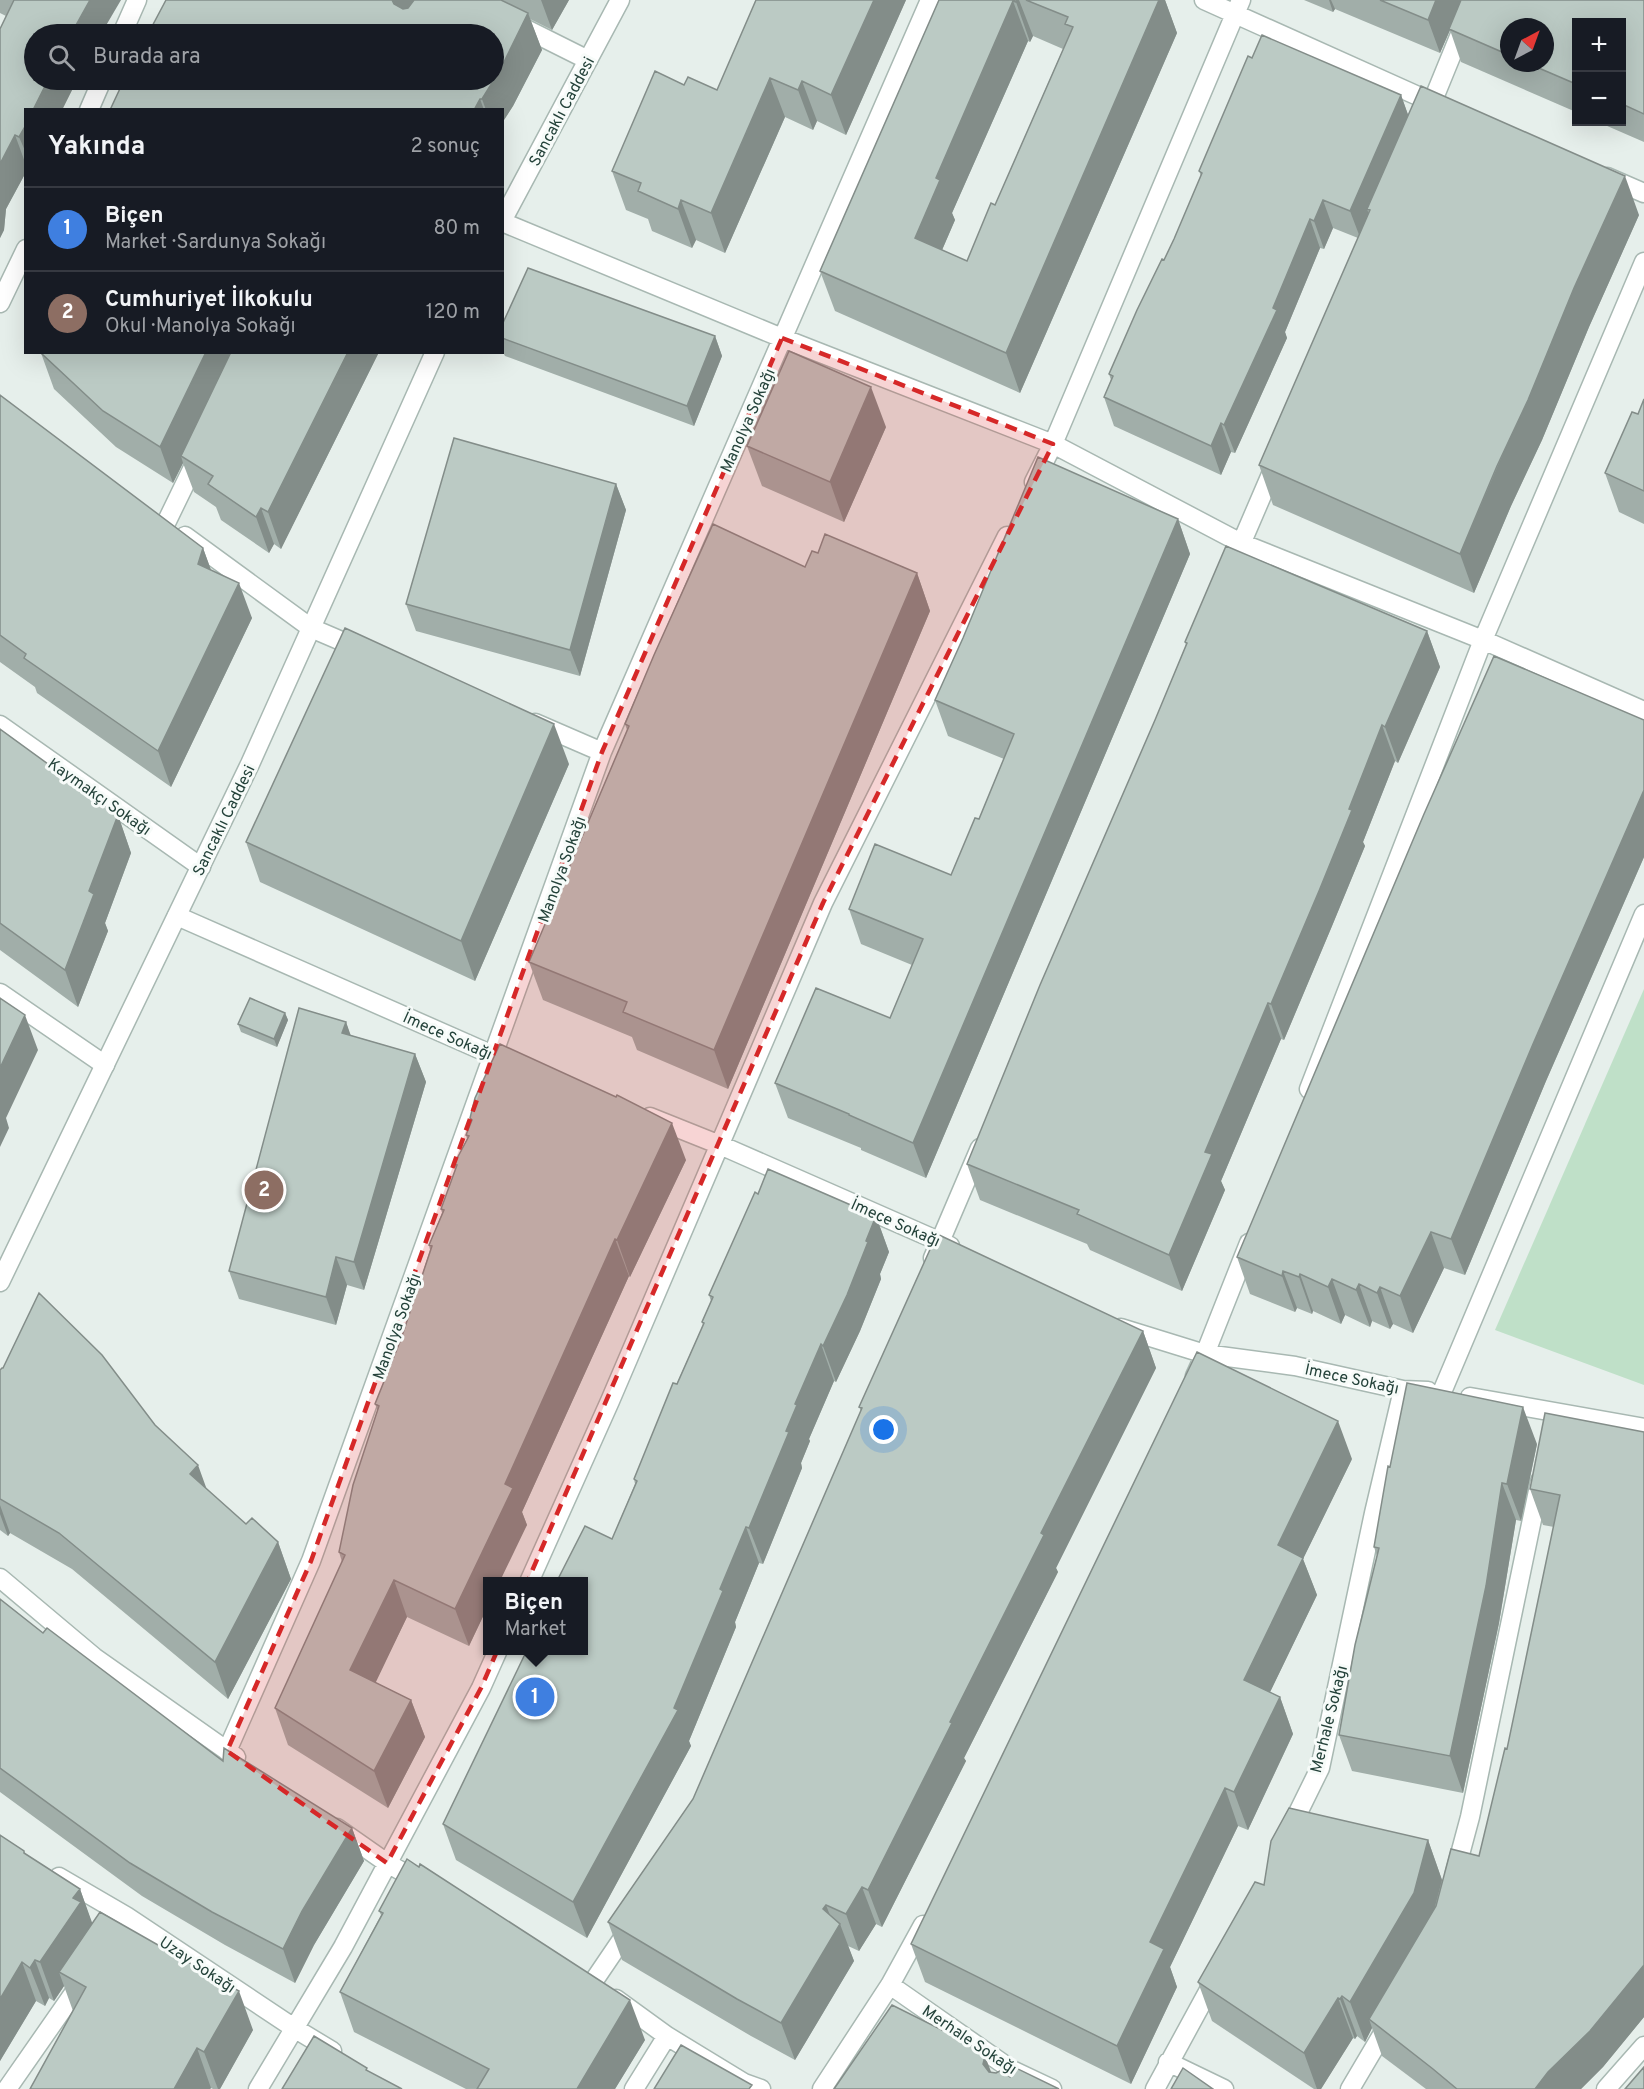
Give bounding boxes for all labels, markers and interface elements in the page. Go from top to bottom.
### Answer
north arrow [1500,18,1554,72]
map controls [1572,18,1626,126]
button: + [1572,18,1626,72]
search box [24,24,504,90]
icon: search [45,41,78,74]
text: Burada ara [93,44,201,71]
street label: Sancaklı Caddesi [525,54,600,170]
button: − [1572,72,1626,126]
text: Yakında [48,131,145,164]
text: 2 sonuç [410,134,480,160]
text: Biçen [105,203,164,230]
text: 1 [64,216,72,242]
text: 80 m [434,216,480,242]
text: Market · Sardunya Sokağı [105,230,326,256]
text: Cumhuriyet İlkokulu [105,287,313,314]
text: 2 [61,300,74,326]
text: 120 m [426,300,480,326]
text: Okul · Manolya Sokağı [105,314,296,340]
street label: Manolya Sokağı [717,366,781,476]
street label: Kaymakçı Sokağı [43,755,154,841]
street label: Sancaklı Caddesi [189,762,260,880]
street label: Manolya Sokağı [534,814,591,926]
street label: İmece Sokağı [399,1007,495,1065]
pin: 2 [244,1168,284,1212]
street label: İmece Sokağı [847,1194,943,1252]
street label: Manolya Sokağı [369,1271,426,1383]
street label: İmece Sokağı [1303,1359,1401,1400]
your location [869,1415,898,1444]
popup [483,1577,588,1655]
text: Biçen [504,1590,563,1617]
text: Market [504,1617,567,1643]
street label: Merhale Sokağı [1307,1664,1353,1775]
pin: 1 [516,1674,554,1720]
street label: Uzay Sokağı [155,1933,239,1999]
street label: Merhale Sokağı [918,2002,1020,2080]

